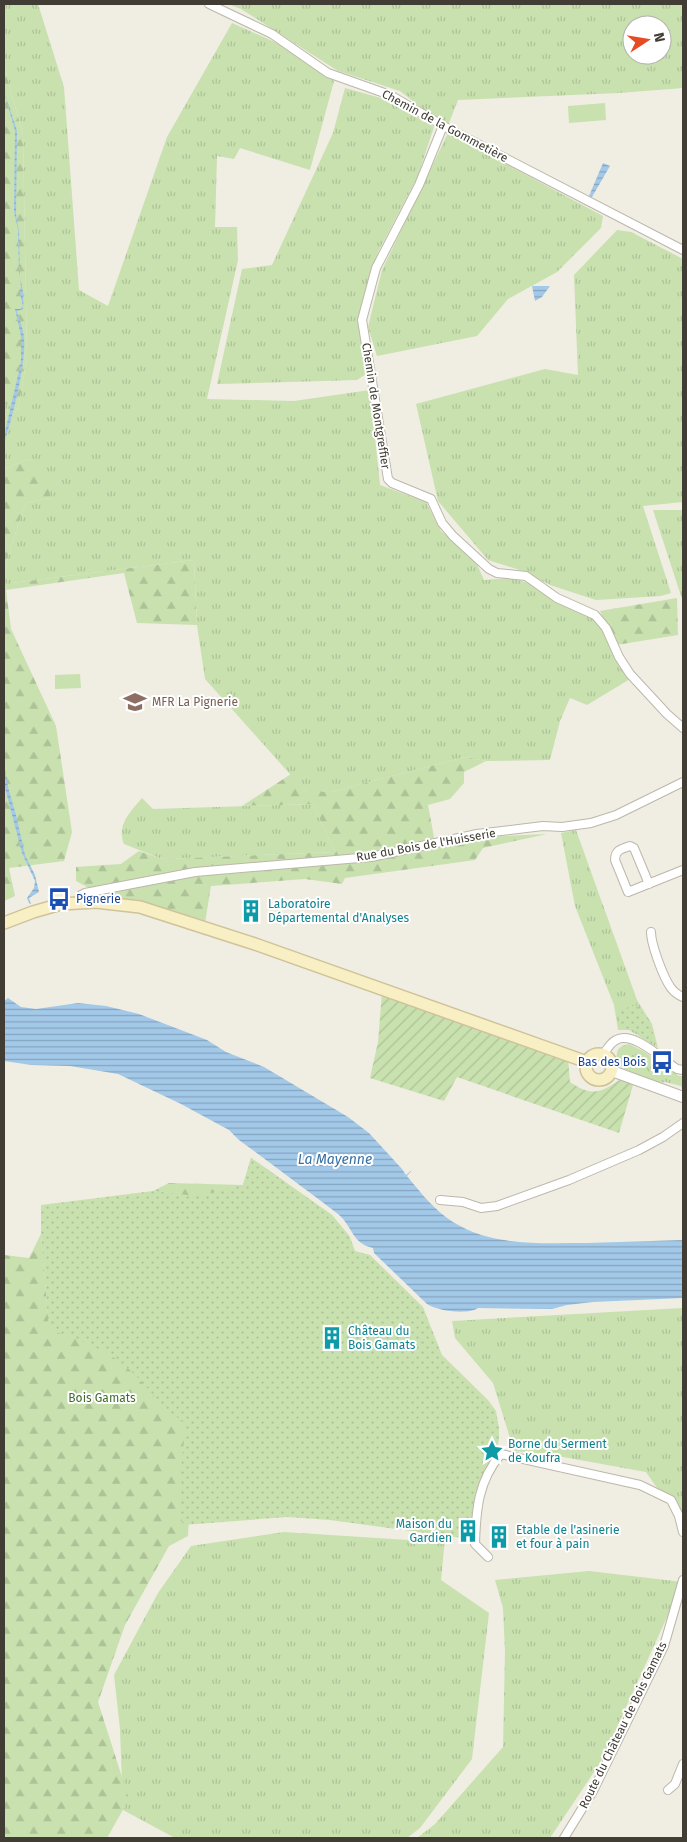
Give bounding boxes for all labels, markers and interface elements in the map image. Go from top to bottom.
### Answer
north arrow [622,15,672,65]
text: N [650,31,669,44]
street label: Chemin de la Gommetière [380,87,510,165]
street label: Chemin de Montgreffier [359,342,393,470]
school or university icon: MFR La Pignerie [122,689,148,715]
place label: MFR La Pignerie [152,695,238,709]
street label: Rue du Bois de l'Huisserie [355,826,497,864]
bus stop icon: Pignerie [46,886,72,912]
place label: Pignerie [76,892,121,906]
place label: Laboratoire Départemental d'Analyses [268,897,409,925]
building icon: Laboratoire Départemental d'Analyses [238,898,264,924]
bus stop icon: Bas des Bois [649,1049,675,1075]
place label: Bas des Bois [578,1055,646,1069]
water label: La Mayenne [298,1151,372,1168]
place label: Château du Bois Gamats [348,1324,416,1352]
building icon: Château du Bois Gamats [319,1325,345,1351]
park label: Bois Gamats [68,1391,136,1405]
place label: Borne du Serment de Koufra [508,1437,608,1465]
place icon: Borne du Serment de Koufra [479,1438,505,1464]
place label: Maison du Gardien [396,1517,452,1545]
building icon: Maison du Gardien [455,1518,481,1544]
place label: Etable de l'asinerie et four à pain [516,1523,620,1551]
building icon: Etable de l'asinerie et four à pain [486,1524,512,1550]
street label: Route du Château de Bois Gamats [576,1639,670,1811]

